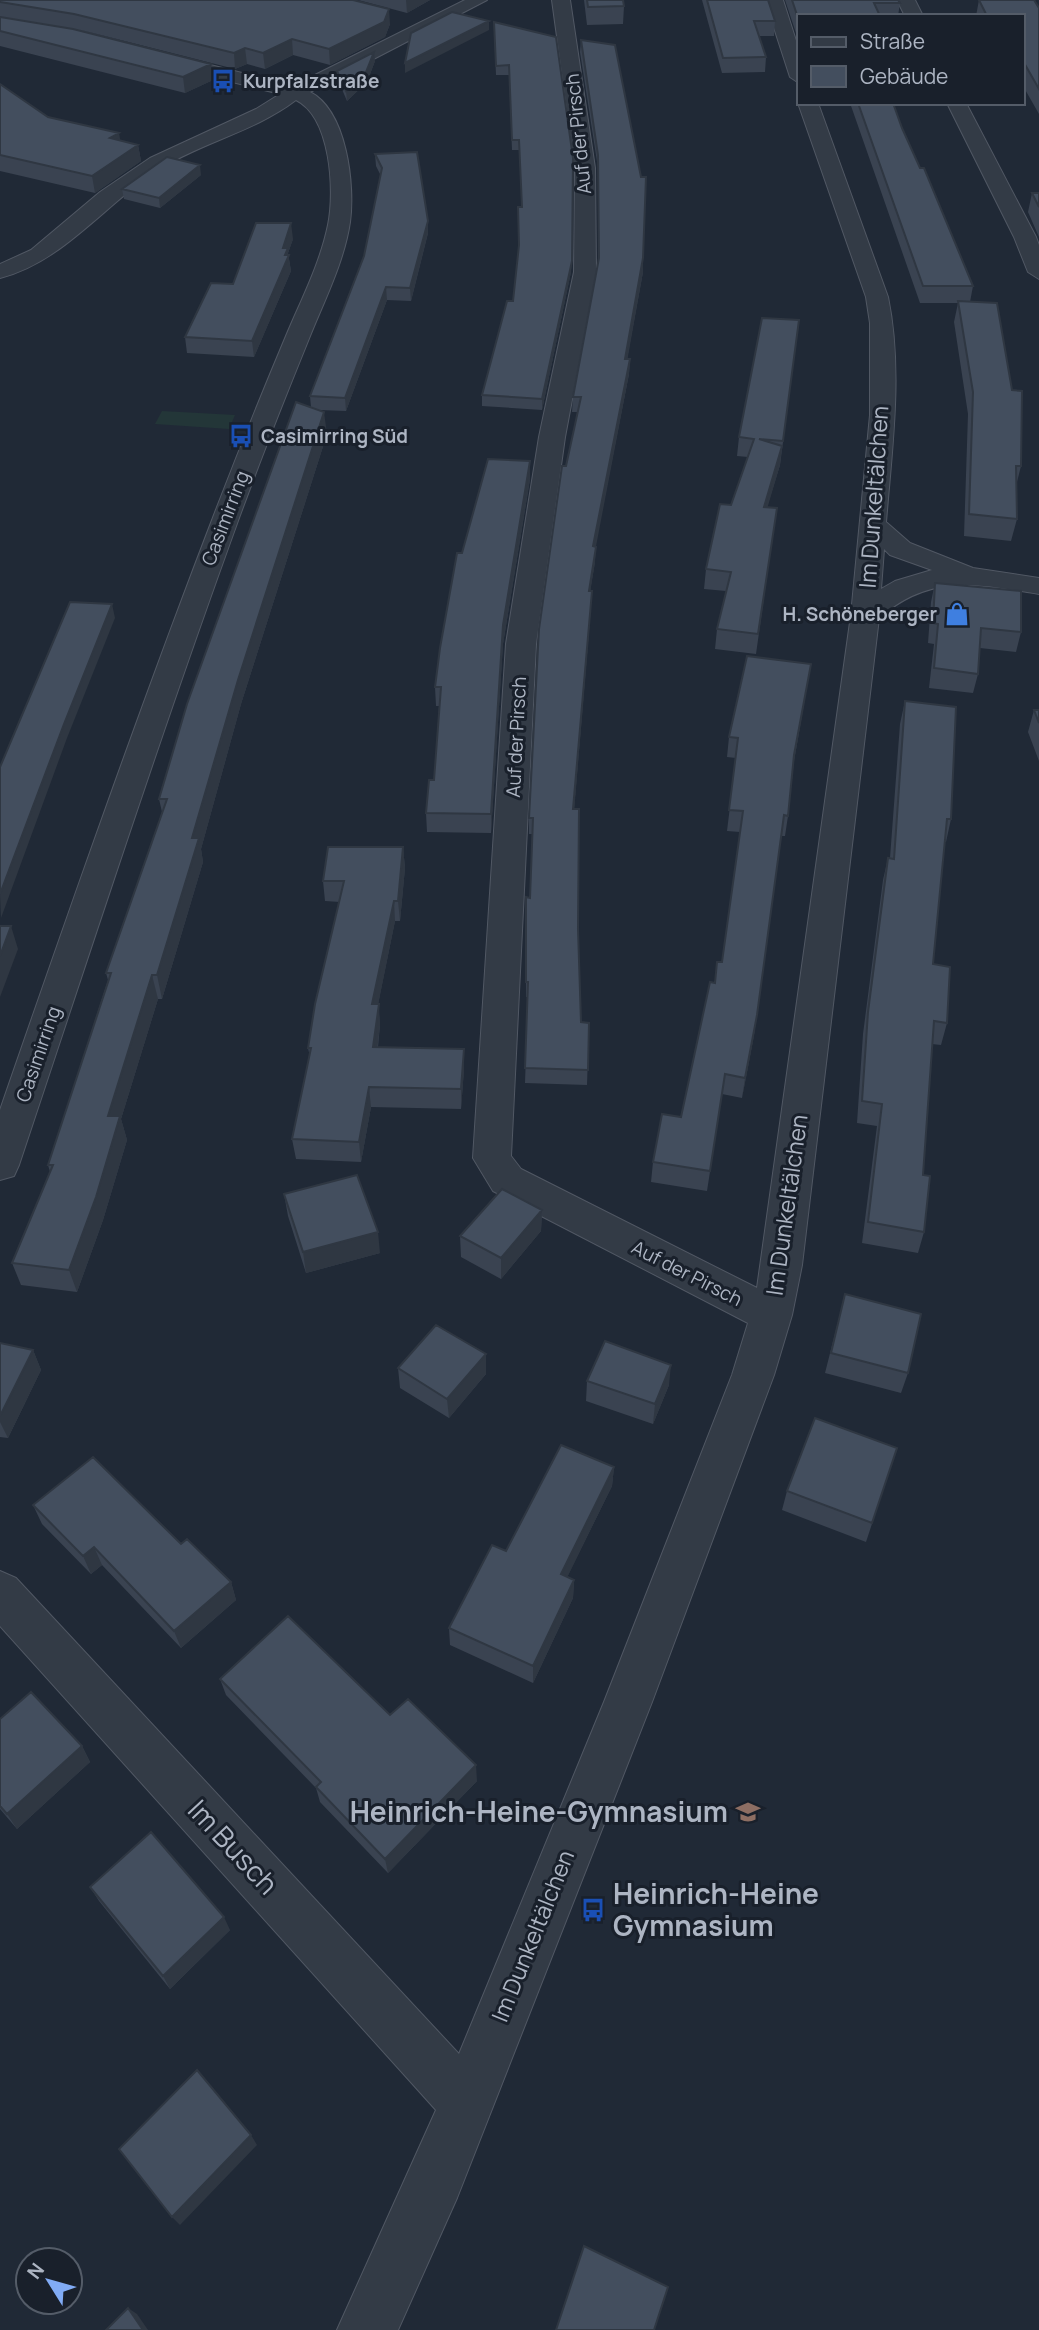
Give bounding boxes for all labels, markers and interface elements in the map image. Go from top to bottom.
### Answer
legend [797,14,1025,105]
text: Straße [860,27,925,55]
text: Gebäude [860,62,948,90]
bus stop icon: Kurpfalzstraße [209,67,237,95]
place label: Kurpfalzstraße [243,68,379,94]
street label: Auf der Pirsch [559,72,597,196]
street label: Im Dunkeltälchen [851,405,895,589]
bus stop icon: Casimirring Süd [227,422,255,450]
place label: Casimirring Süd [261,423,408,449]
street label: Casimirring [195,467,255,569]
shop icon: H. Schöneberger [943,600,971,628]
place label: H. Schöneberger [782,601,937,627]
street label: Auf der Pirsch [500,676,532,798]
street label: Casimirring [9,1003,67,1105]
street label: Im Dunkeltälchen [757,1112,815,1298]
street label: Auf der Pirsch [627,1234,747,1312]
street label: Im Busch [180,1791,287,1902]
place label: Heinrich-Heine-Gymnasium [350,1792,728,1830]
school or university icon: Heinrich-Heine-Gymnasium [734,1798,762,1826]
street label: Im Dunkeltälchen [483,1845,581,2026]
place label: Heinrich-Heine Gymnasium [613,1874,819,1944]
bus stop icon: Heinrich-Heine Gymnasium [579,1896,607,1924]
north arrow [14,2246,84,2316]
text: N [21,2257,50,2284]

